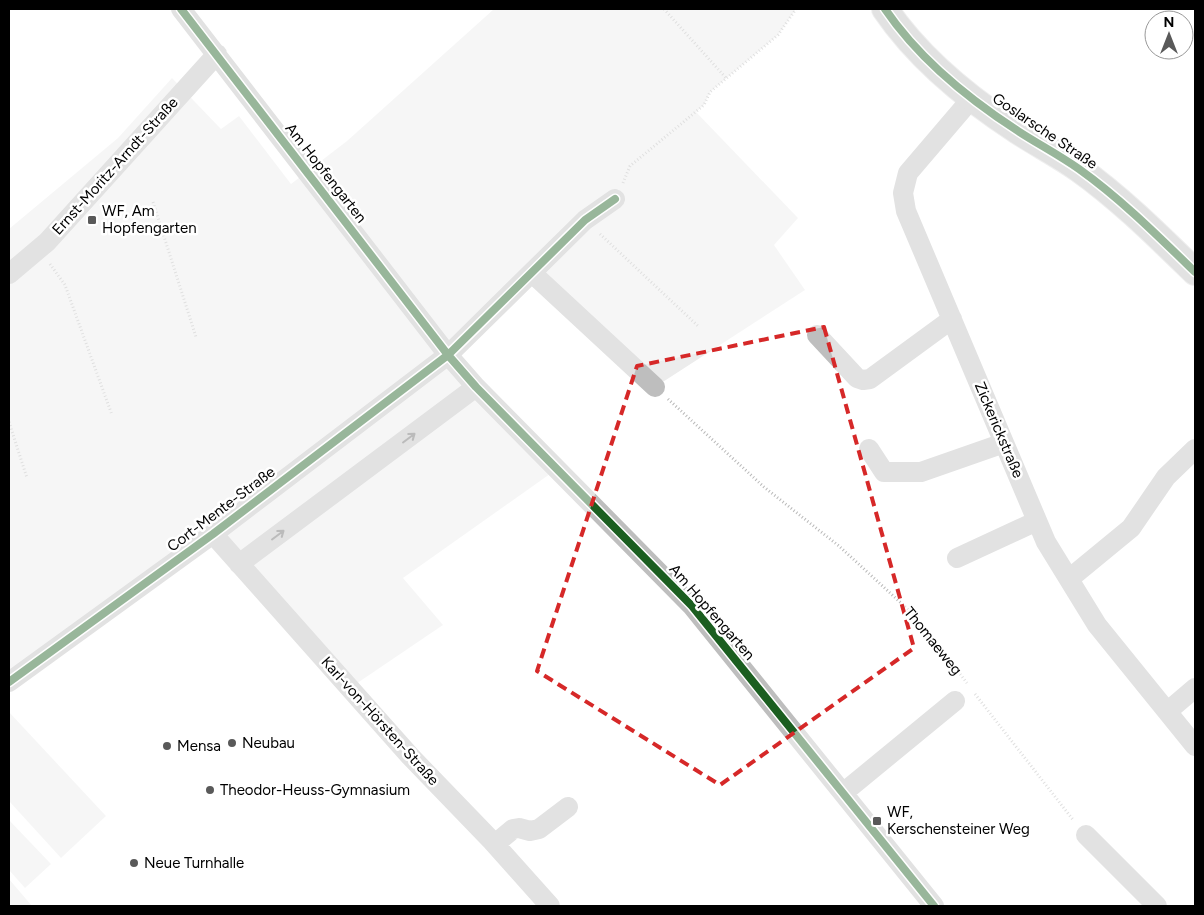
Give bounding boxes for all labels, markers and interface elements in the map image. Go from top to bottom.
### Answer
north arrow [1144,10,1194,60]
text: N [1164,14,1174,31]
street label: Goslarsche Straße [989,89,1101,173]
street label: Ernst-Moritz-Arndt-Straße [48,93,182,239]
street label: Am Hopfengarten [282,120,370,226]
place label: WF, Am Hopfengarten [102,202,197,237]
marker: WF, Am Hopfengarten [86,214,98,226]
street label: Zickerickstraße [971,379,1027,481]
one-way arrow [402,433,416,443]
street label: Cort-Mente-Straße [164,463,278,555]
one-way arrow [271,530,285,540]
street label: Am Hopfengarten [665,560,759,664]
street label: Thomaeweg [900,603,966,679]
street label: Karl-von-Hörsten-Straße [317,653,443,789]
place label: Neubau [242,734,295,752]
place label: Mensa [177,737,221,755]
marker: Neubau [226,737,238,749]
marker: Mensa [161,740,173,752]
place label: Theodor-Heuss-Gymnasium [220,781,410,799]
marker: Theodor-Heuss-Gymnasium [204,784,216,796]
place label: WF, Kerschensteiner Weg [887,803,1030,838]
marker: WF, Kerschensteiner Weg [871,815,883,827]
place label: Neue Turnhalle [144,854,244,872]
marker: Neue Turnhalle [128,857,140,869]

